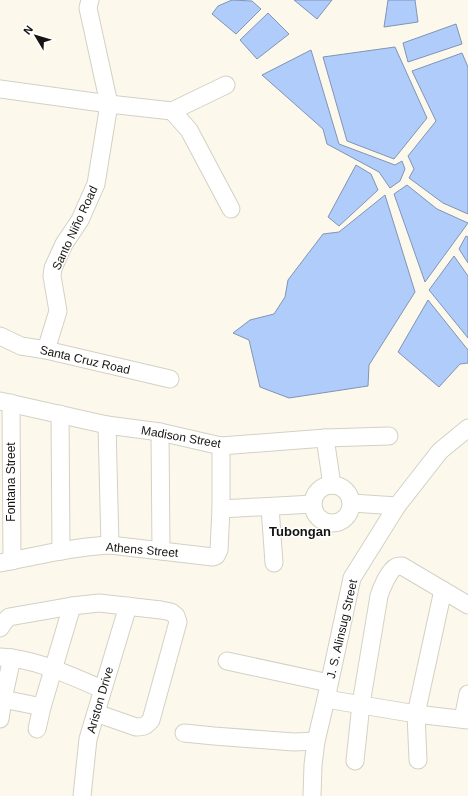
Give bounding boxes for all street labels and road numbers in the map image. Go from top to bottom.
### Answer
street label: Santo Niño Road [49,184,101,272]
street label: Santa Cruz Road [39,343,131,377]
street label: Madison Street [140,423,223,451]
street label: Fontana Street [4,442,18,522]
street label: Athens Street [105,540,179,560]
street label: J. S. Alinsug Street [324,577,360,680]
street label: Ariston Drive [84,665,116,735]

